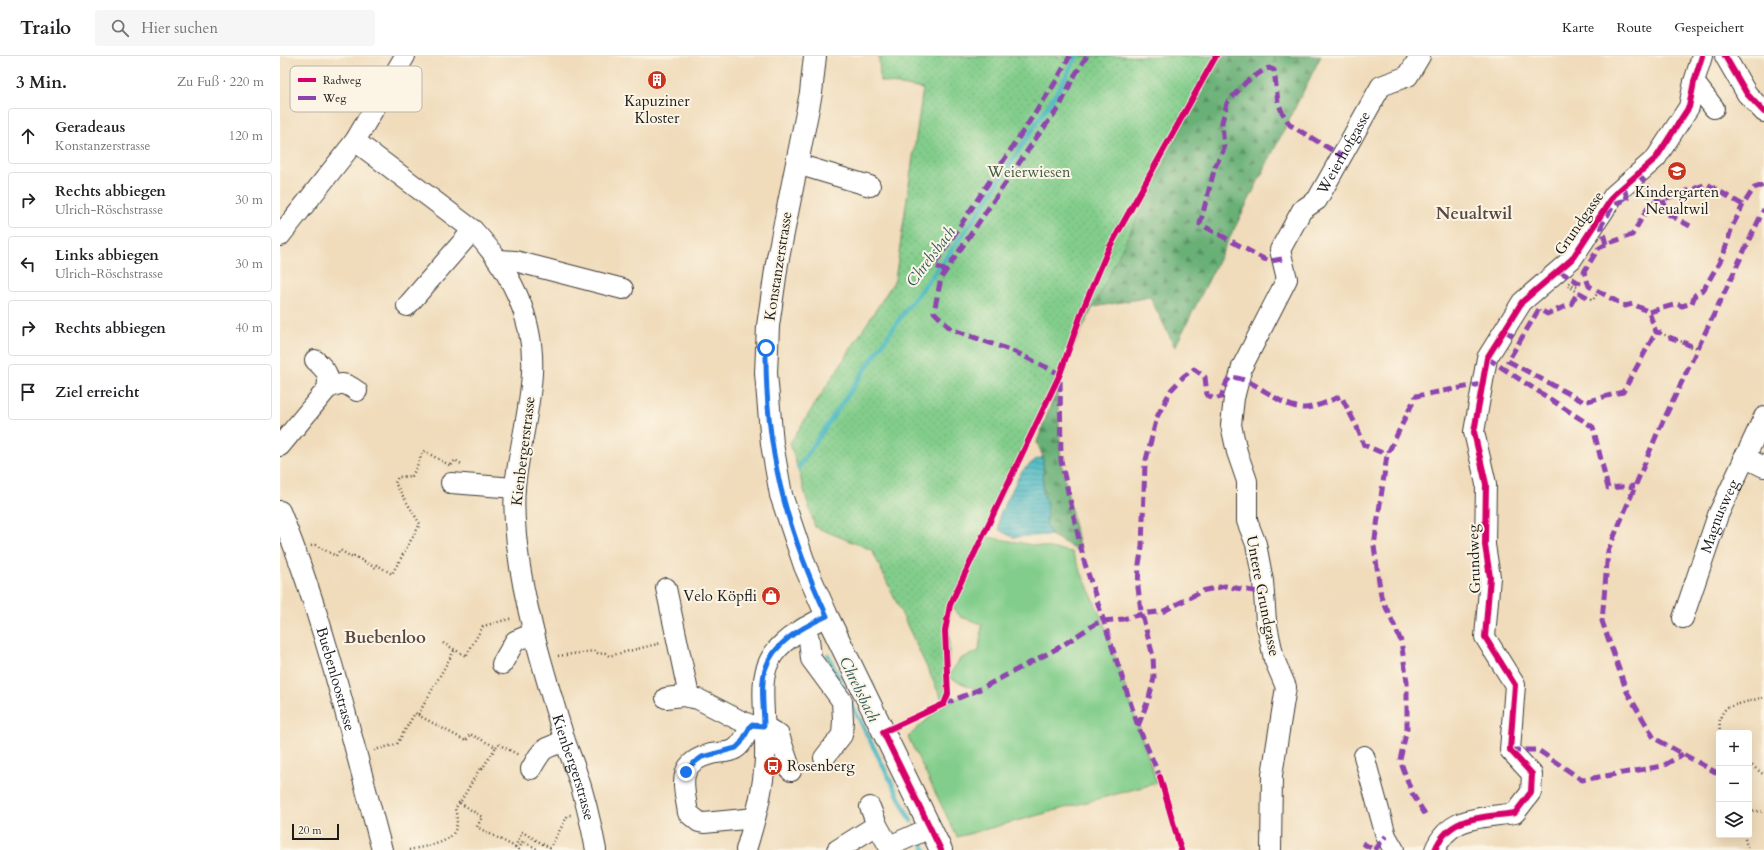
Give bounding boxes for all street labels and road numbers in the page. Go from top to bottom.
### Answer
street label: Weierhofgasse [1312,107,1375,199]
street label: Grundgasse [1550,187,1608,259]
street label: Konstanzerstrasse [760,210,797,322]
street label: Kienbergerstrasse [506,395,540,507]
street label: Magnusweg [1696,476,1744,556]
street label: Grundweg [1463,523,1485,594]
street label: Untere Grundgasse [1241,534,1285,658]
street label: Buebenloostrasse [311,624,360,733]
street label: Kienbergerstrasse [547,712,600,823]

